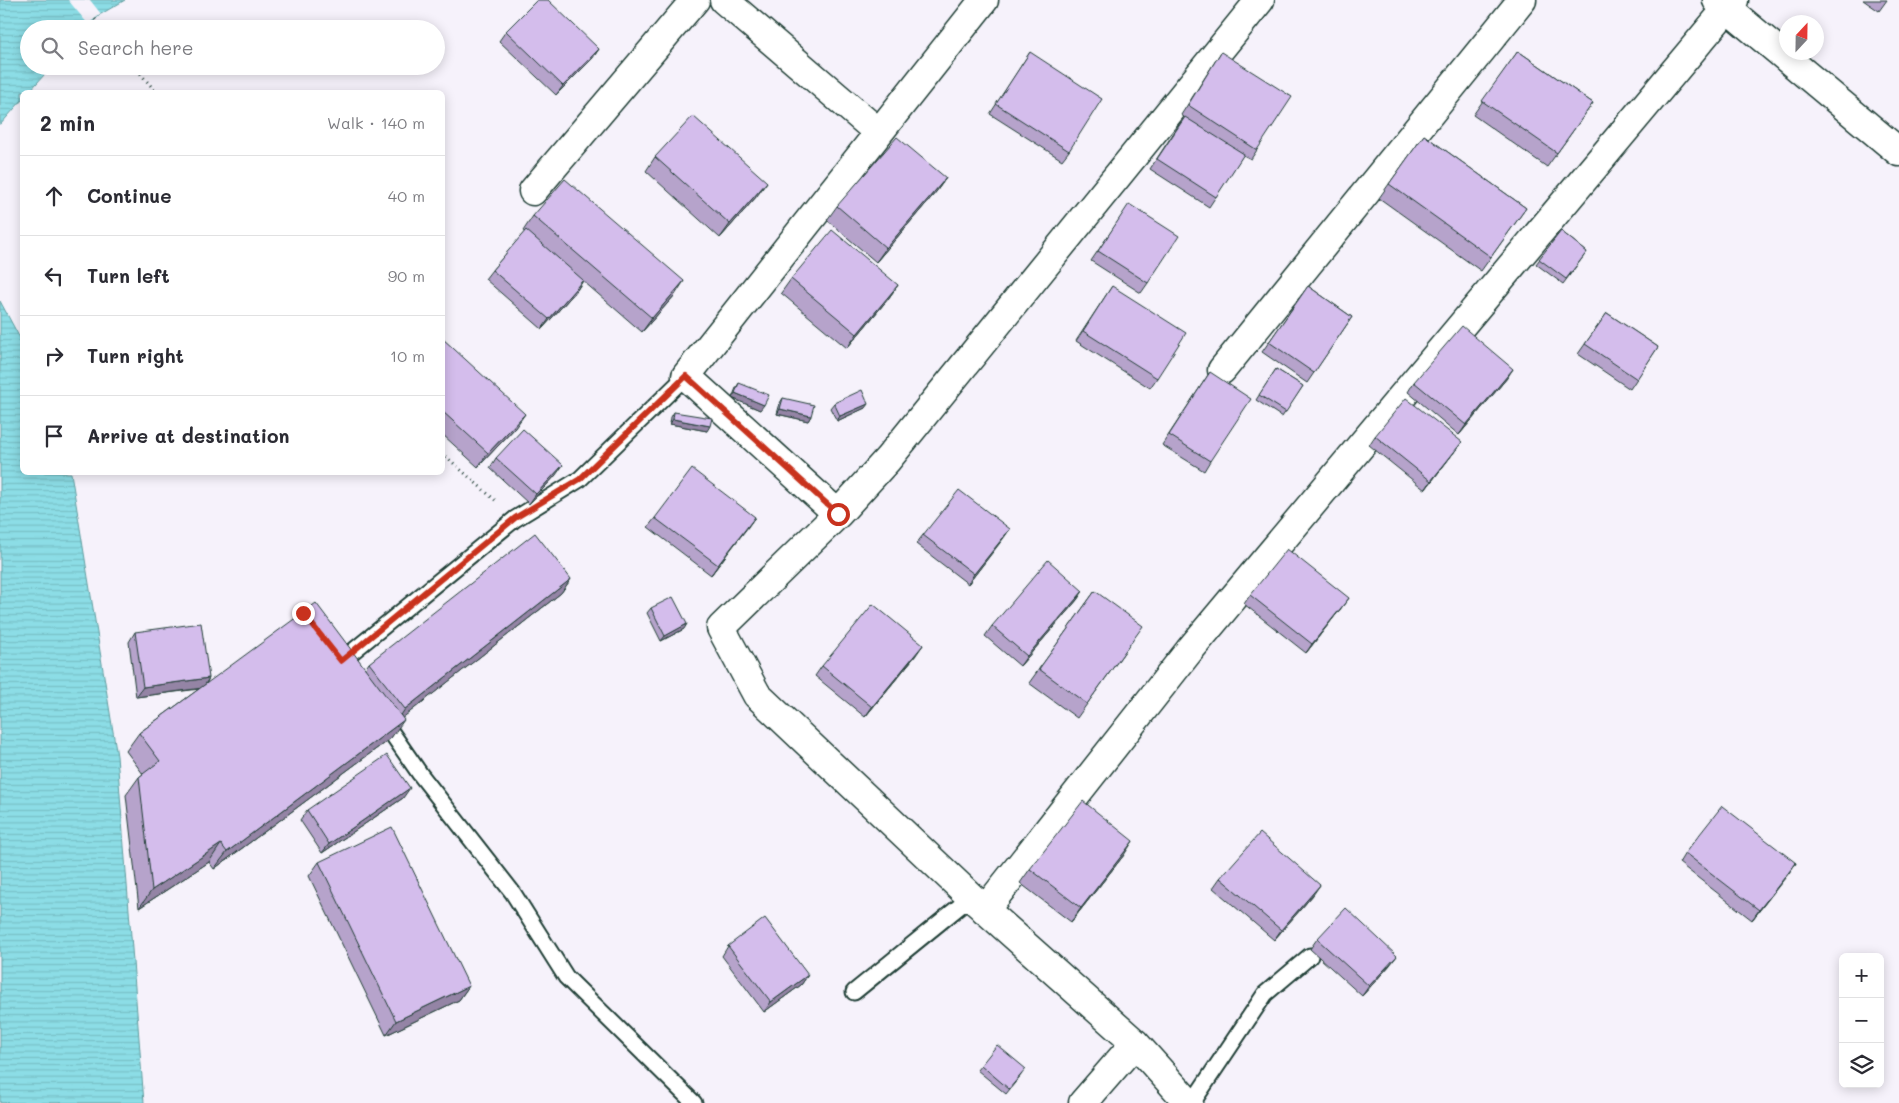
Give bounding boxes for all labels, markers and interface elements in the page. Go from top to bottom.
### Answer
north arrow [1779,15,1824,60]
search box [20,20,445,75]
icon: search [38,34,66,62]
text: Search here [78,35,194,60]
text: 2 min [40,109,95,136]
text: Walk · 140 m [327,112,425,133]
icon: ahead [40,182,68,210]
text: Continue [87,183,172,208]
text: 40 m [388,185,425,206]
icon: left [40,262,68,290]
text: Turn left [87,263,170,288]
text: 90 m [388,265,425,286]
icon: right [40,342,68,370]
text: Turn right [87,343,184,368]
text: 10 m [390,345,425,366]
icon: arrive [40,422,68,450]
text: Arrive at destination [87,423,290,448]
route start [827,503,850,526]
route end [292,602,315,625]
map controls [1839,953,1884,1088]
button: + [1839,953,1884,998]
button: − [1839,998,1884,1043]
button: layers [1839,1043,1884,1088]

